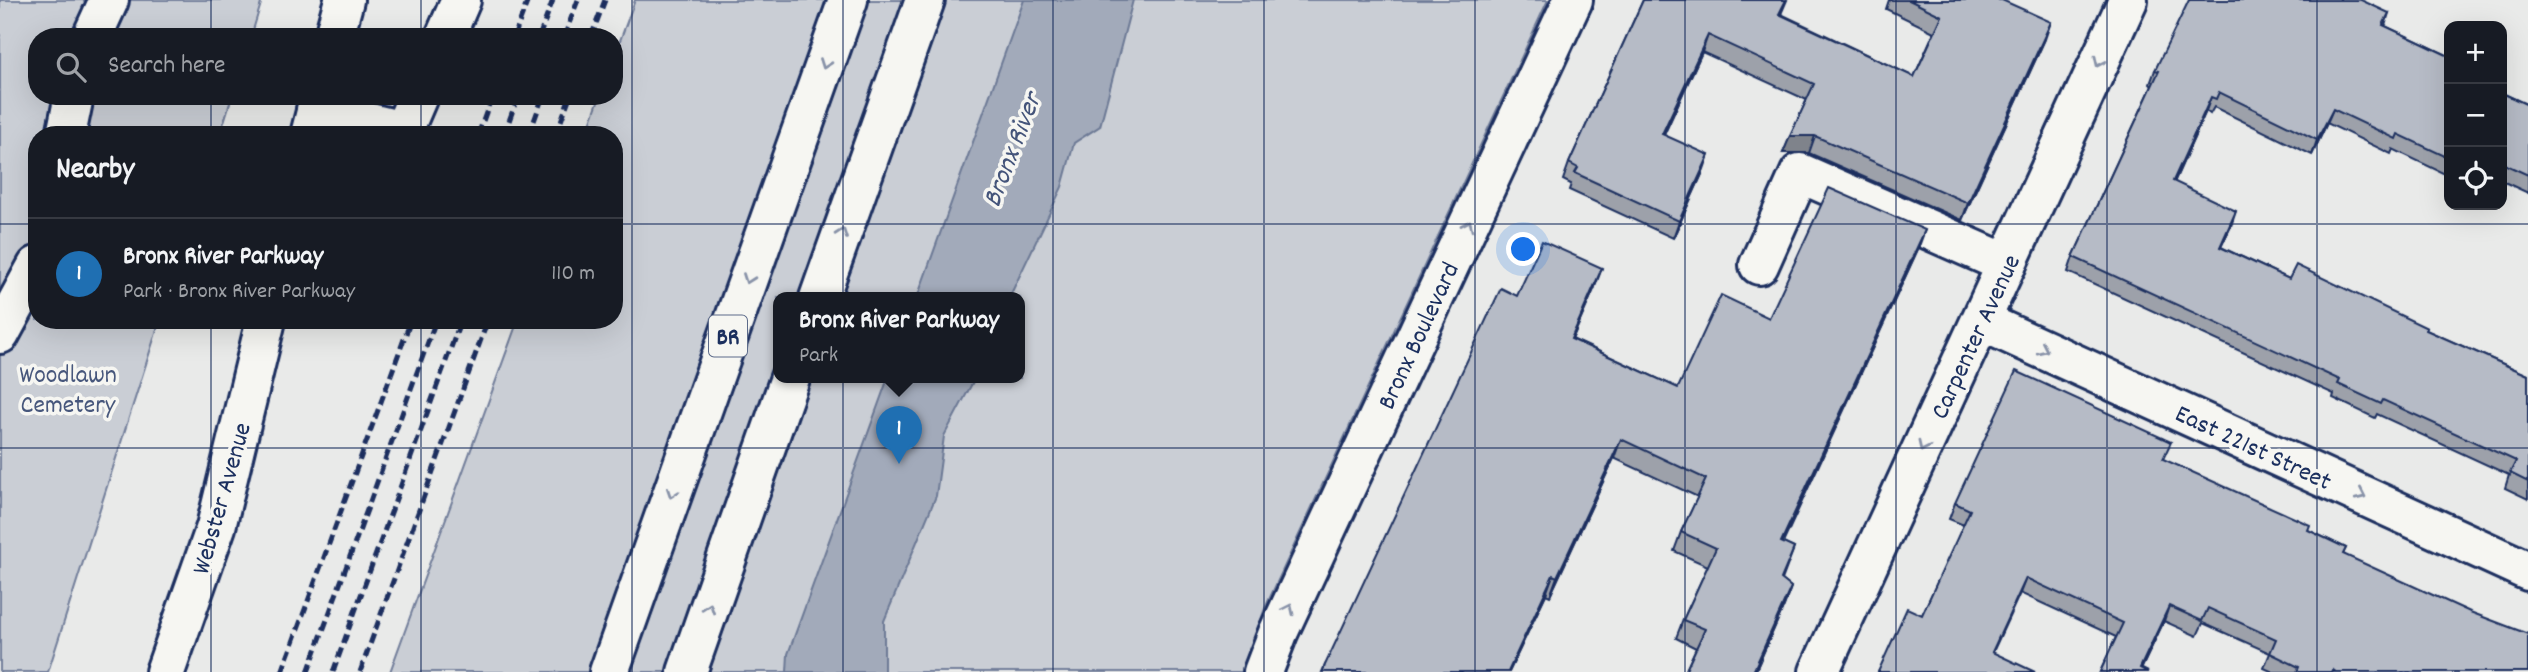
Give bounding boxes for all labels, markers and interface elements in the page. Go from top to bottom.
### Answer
map controls [2444,21,2507,210]
button: + [2444,21,2507,84]
search box [28,28,623,105]
icon: search [52,48,90,86]
text: Search here [108,48,226,85]
one-way arrow [2093,55,2107,67]
one-way arrow [819,58,833,70]
button: − [2444,84,2507,147]
water label: Bronx River [975,85,1056,214]
button: locate [2444,147,2507,210]
text: Nearby [56,150,134,193]
one-way arrow [1460,220,1474,232]
one-way arrow [834,228,848,240]
your location [1506,232,1540,266]
text: Bronx River Parkway [123,239,323,276]
street label: Carpenter Avenue [1923,249,2032,426]
street label: Bronx Boulevard [1370,257,1470,416]
text: 1 [76,258,82,291]
text: 110 m [551,258,595,291]
one-way arrow [743,272,757,284]
text: Park · Bronx River Parkway [123,276,355,309]
popup [773,292,1025,383]
text: Bronx River Parkway [799,303,999,340]
road number: BR [709,316,747,356]
text: Park [799,340,838,373]
one-way arrow [2036,341,2048,355]
park label: Woodlawn Cemetery [19,358,117,425]
street label: East 221st Street [2168,397,2337,502]
pin: 1 [876,406,922,464]
street label: Webster Avenue [184,419,263,579]
one-way arrow [1917,440,1931,452]
one-way arrow [666,486,680,498]
one-way arrow [2354,487,2366,501]
one-way arrow [701,602,715,614]
one-way arrow [1281,604,1295,616]

